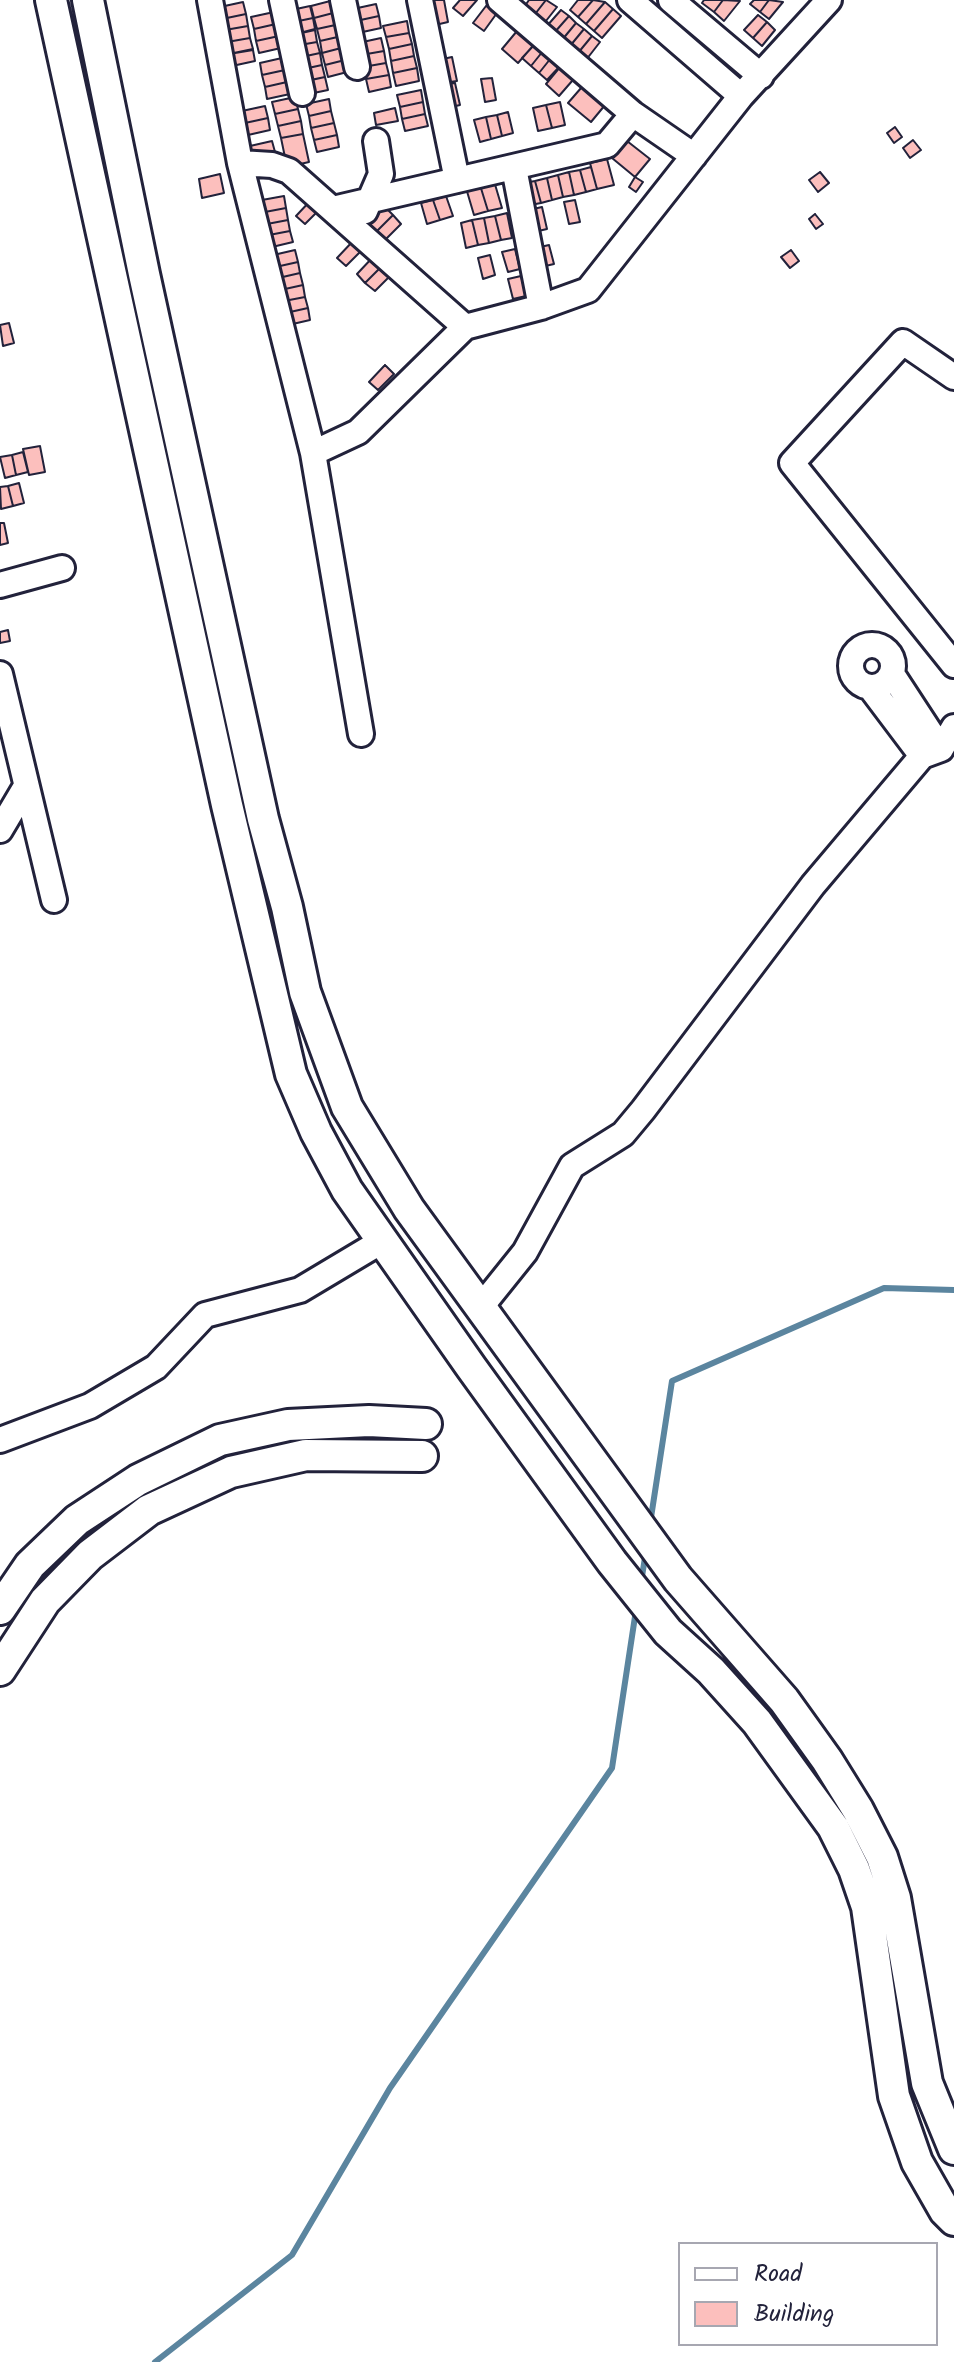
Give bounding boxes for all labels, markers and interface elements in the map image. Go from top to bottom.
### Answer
legend [678,2242,938,2346]
text: Road [754,2255,802,2294]
text: Building [754,2295,834,2334]

